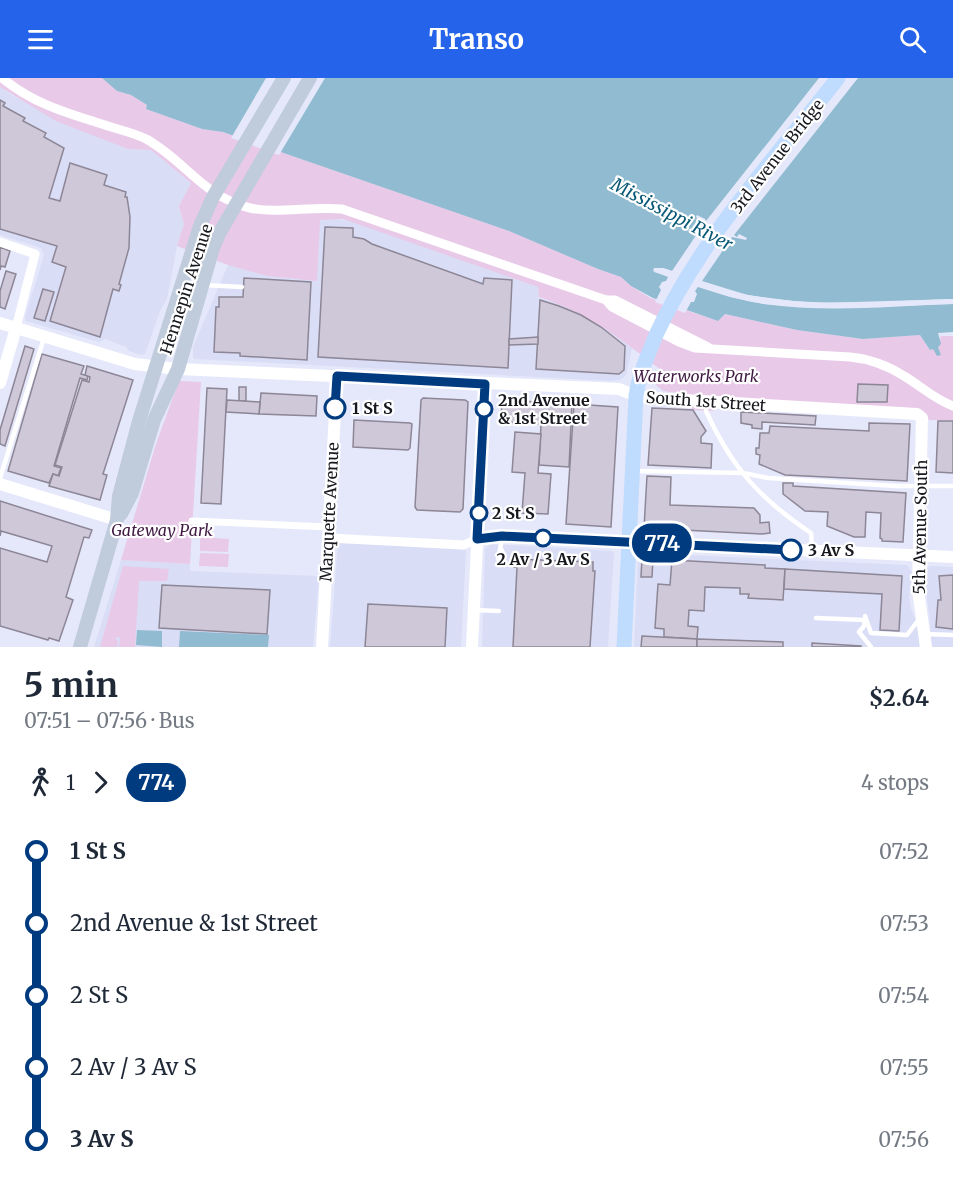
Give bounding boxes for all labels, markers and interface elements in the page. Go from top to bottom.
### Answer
text: Transo [429,22,524,56]
icon: menu [24,23,57,56]
icon: search [896,23,929,56]
street label: 3rd Avenue Bridge [726,95,828,217]
water label: Mississippi River [606,172,737,256]
street label: Hennepin Avenue [155,221,217,357]
park label: Waterworks Park [634,366,759,386]
street label: South 1st Street [645,387,767,415]
place label: 2nd Avenue & 1st Street [498,390,590,428]
marker: 1 St S [324,397,346,419]
place label: 1 St S [352,398,393,418]
marker: 2nd Avenue & 1st Street [475,400,493,418]
street label: Marquette Avenue [315,442,343,582]
street label: 5th Avenue South [909,459,931,595]
place label: 2 St S [492,503,535,523]
marker: 2 St S [470,504,488,522]
park label: Gateway Park [111,520,213,540]
line badge: 774 [628,524,696,562]
marker: 2 Av / 3 Av S [534,529,552,547]
text: 774 [644,530,680,557]
marker: 3 Av S [780,539,802,561]
place label: 3 Av S [808,540,855,560]
place label: 2 Av / 3 Av S [496,549,590,569]
text: 5 min [24,665,118,706]
text: $2.64 [869,684,929,712]
text: 07:51 – 07:56 · Bus [24,708,195,733]
icon: walk [24,766,57,799]
icon: forward [84,766,117,799]
text: 774 [138,769,174,796]
text: 1 [66,770,75,795]
text: 4 stops [861,770,929,795]
text: 1 St S [70,837,126,865]
text: 07:52 [879,839,929,864]
text: 2nd Avenue & 1st Street [70,909,318,937]
text: 07:53 [880,911,929,936]
text: 2 St S [70,981,128,1009]
text: 07:54 [878,983,929,1008]
text: 2 Av / 3 Av S [70,1053,197,1081]
text: 07:55 [879,1055,929,1080]
text: 3 Av S [70,1125,133,1153]
text: 07:56 [878,1127,929,1152]

